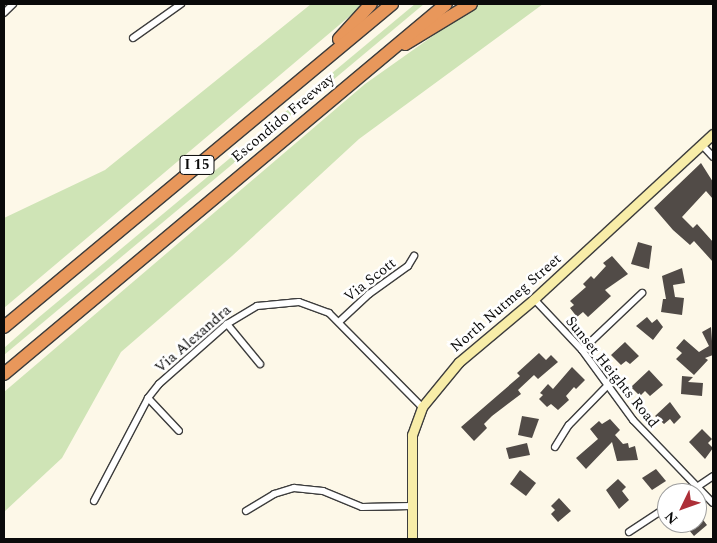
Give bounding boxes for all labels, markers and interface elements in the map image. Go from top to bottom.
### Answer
street label: Escondido Freeway [228,70,338,166]
road number: I 15 [180,154,214,176]
street label: North Nutmeg Street [447,250,565,356]
street label: Via Scott [340,254,400,306]
street label: Via Alexandra [151,301,235,377]
street label: Sunset Heights Road [562,313,662,431]
north arrow [657,483,707,533]
text: N [660,506,683,529]

